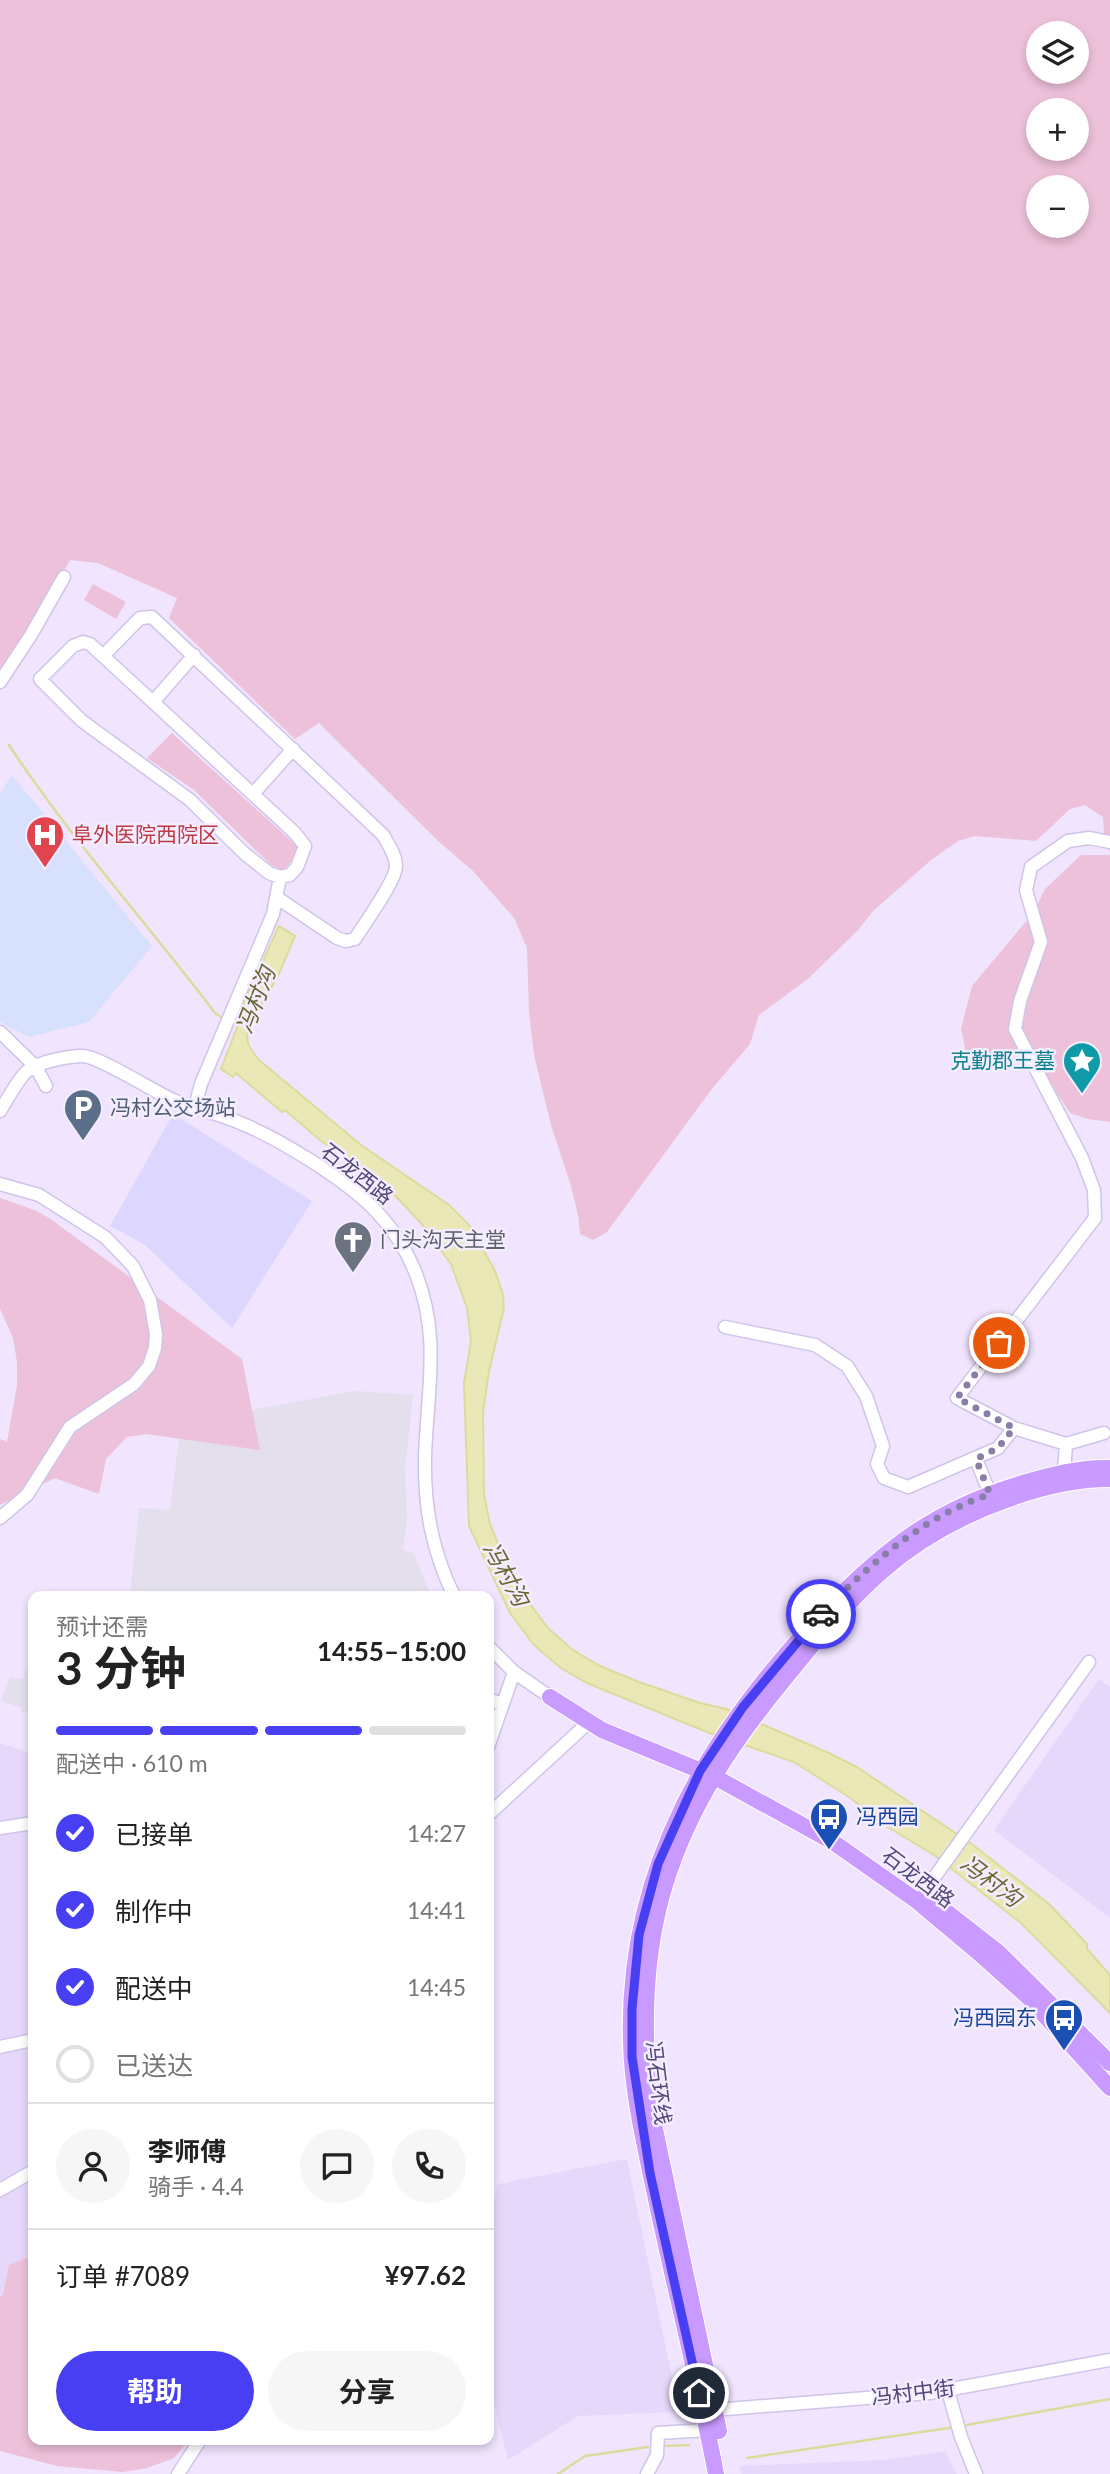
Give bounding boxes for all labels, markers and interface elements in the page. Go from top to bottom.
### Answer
map controls [1026,21,1089,238]
button: layers [1026,21,1089,84]
button: + [1026,98,1089,161]
button: − [1026,175,1089,238]
hospital icon: 阜外医院西院区 [24,814,66,869]
place label: 阜外医院西院区 [72,821,219,846]
water label: 冯村沟 [230,960,282,1037]
place icon: 克勤郡王墓 [1061,1040,1103,1095]
place label: 克勤郡王墓 [950,1047,1055,1072]
parking icon: 冯村公交场站 [62,1087,104,1142]
place label: 冯村公交场站 [110,1094,236,1119]
street label: 石龙西路 [317,1137,399,1209]
church icon: 门头沟天主堂 [332,1219,374,1274]
place label: 门头沟天主堂 [380,1226,506,1251]
pin [969,1313,1029,1373]
icon: bag [980,1324,1018,1362]
water label: 冯村沟 [478,1537,537,1613]
courier [786,1579,856,1649]
icon: car [802,1595,840,1633]
text: 预计还需 [56,1612,148,1640]
text: 14:55–15:00 [317,1635,466,1667]
text: 3 分钟 [56,1640,186,1695]
text: 配送中 · 610 m [56,1749,208,1777]
bus stop icon: 冯西园 [808,1796,850,1851]
place label: 冯西园 [856,1803,919,1828]
icon: check [56,1814,94,1852]
text: 已接单 [115,1818,193,1850]
text: 14:27 [407,1819,466,1847]
street label: 石龙西路 [878,1842,960,1912]
water label: 冯村沟 [956,1848,1030,1914]
icon: check [56,1891,94,1929]
text: 制作中 [115,1895,193,1927]
text: 14:41 [407,1896,466,1924]
icon: check [56,1968,94,2006]
text: 配送中 [115,1972,193,2004]
text: 14:45 [407,1973,466,2001]
bus stop icon: 冯西园东 [1043,1997,1085,2052]
place label: 冯西园东 [953,2004,1037,2029]
street label: 冯石环线 [642,2040,677,2126]
text: 已送达 [115,2049,193,2081]
button: person [56,2129,130,2203]
button: chat [300,2129,374,2203]
button: phone [392,2129,466,2203]
text: 李师傅 [148,2135,226,2167]
text: 骑手 · 4.4 [148,2172,244,2200]
text: ¥97.62 [384,2259,466,2291]
text: 订单 #7089 [56,2260,190,2292]
button: 帮助 [56,2351,254,2431]
button: 分享 [268,2351,466,2431]
pin [669,2363,729,2423]
icon: home [680,2374,718,2412]
street label: 冯村中街 [870,2374,956,2409]

